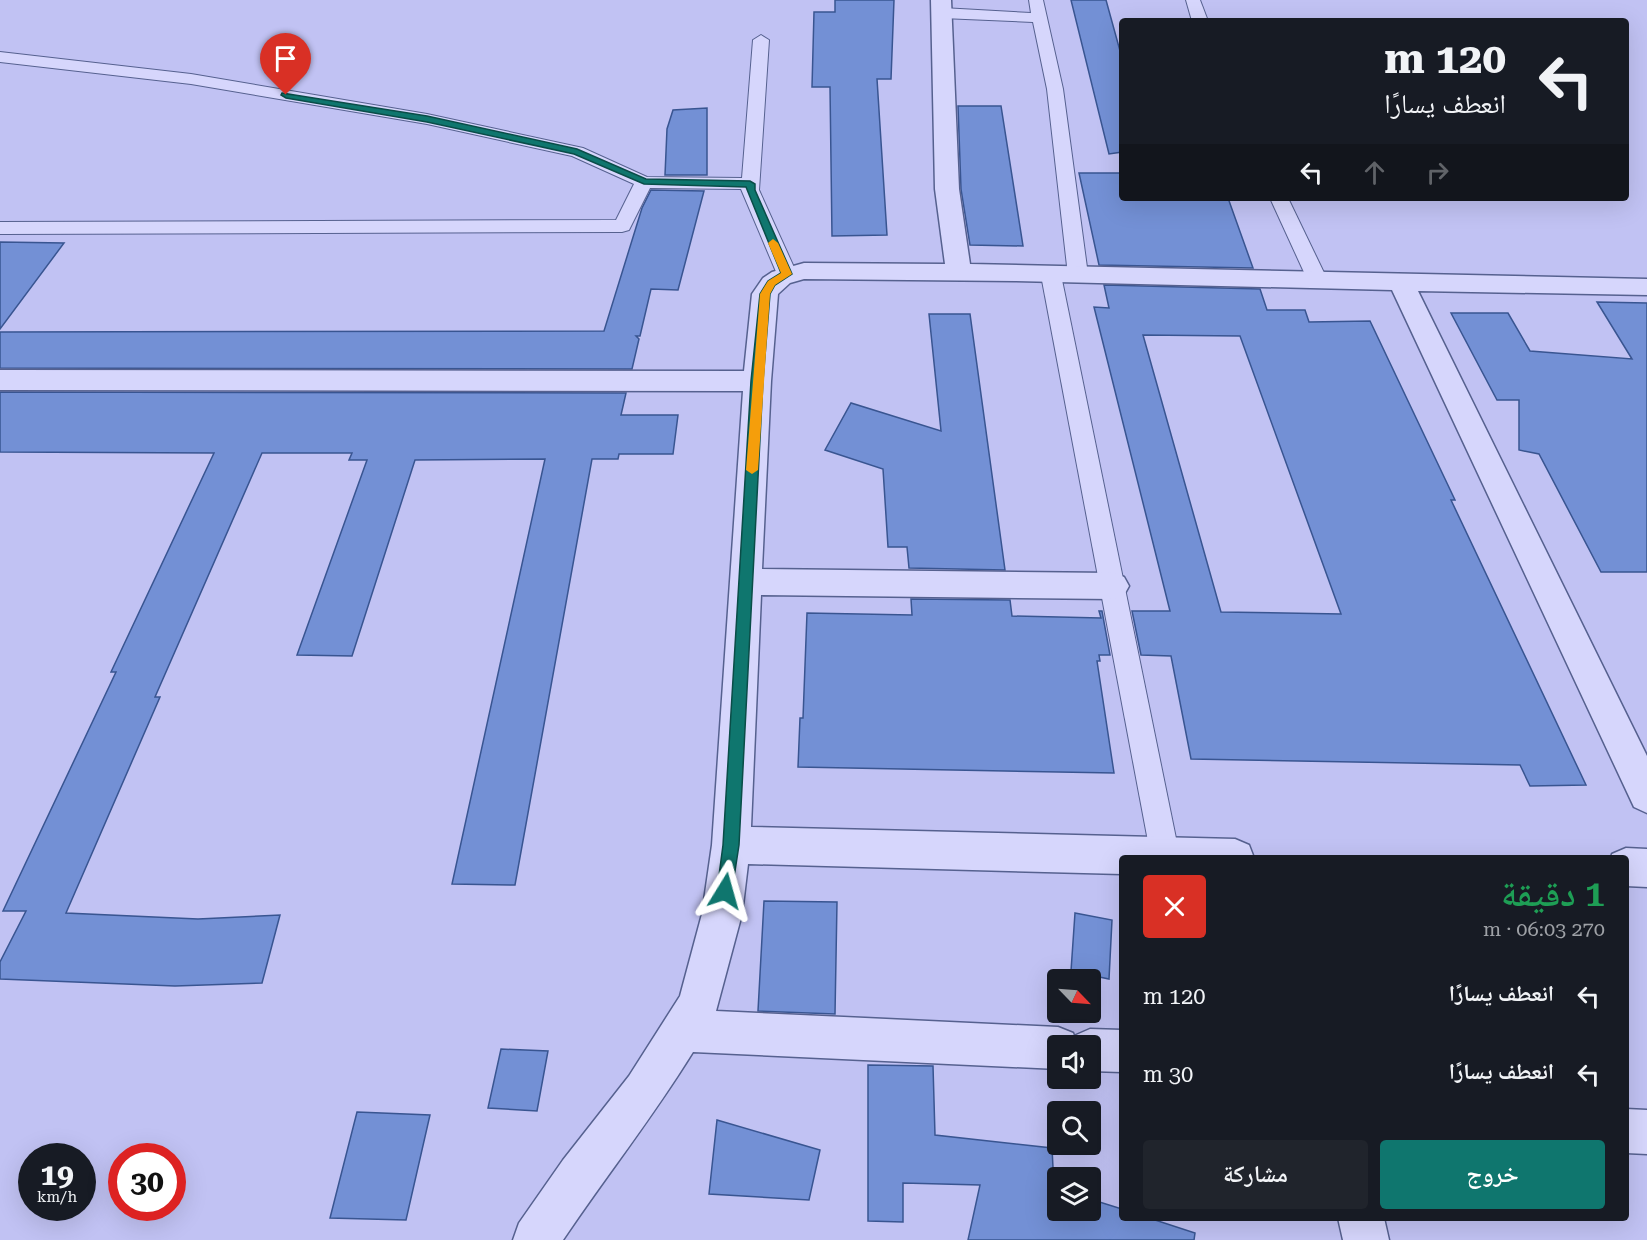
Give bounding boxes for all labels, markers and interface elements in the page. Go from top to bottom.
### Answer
pin [260,33,311,95]
text: 120 m [1384,34,1506,83]
icon: arrive [269,42,302,75]
icon: left [1527,42,1605,120]
text: انعطف يسارًا [1384,88,1506,120]
icon: left [1295,156,1328,189]
icon: ahead [1358,156,1391,189]
icon: right [1421,156,1454,189]
position arrow [693,859,757,923]
text: 1 دقيقة [1501,873,1605,915]
button: close [1143,875,1206,938]
text: 270 m · 06:03 [1483,917,1605,941]
north arrow [1047,969,1101,1023]
map controls [1047,969,1101,1221]
icon: left [1572,980,1605,1013]
text: انعطف يسارًا [1449,981,1554,1006]
text: 120 m [1143,984,1206,1009]
button: sound [1047,1035,1101,1089]
icon: left [1572,1058,1605,1091]
text: انعطف يسارًا [1449,1059,1554,1084]
text: 30 m [1143,1062,1193,1087]
button: search [1047,1101,1101,1155]
button: مشاركة [1143,1140,1368,1209]
button: خروج [1380,1140,1605,1209]
speed limit sign: 30 [108,1143,186,1221]
text: 19 [40,1157,74,1192]
button: layers [1047,1167,1101,1221]
text: km/h [37,1188,77,1206]

